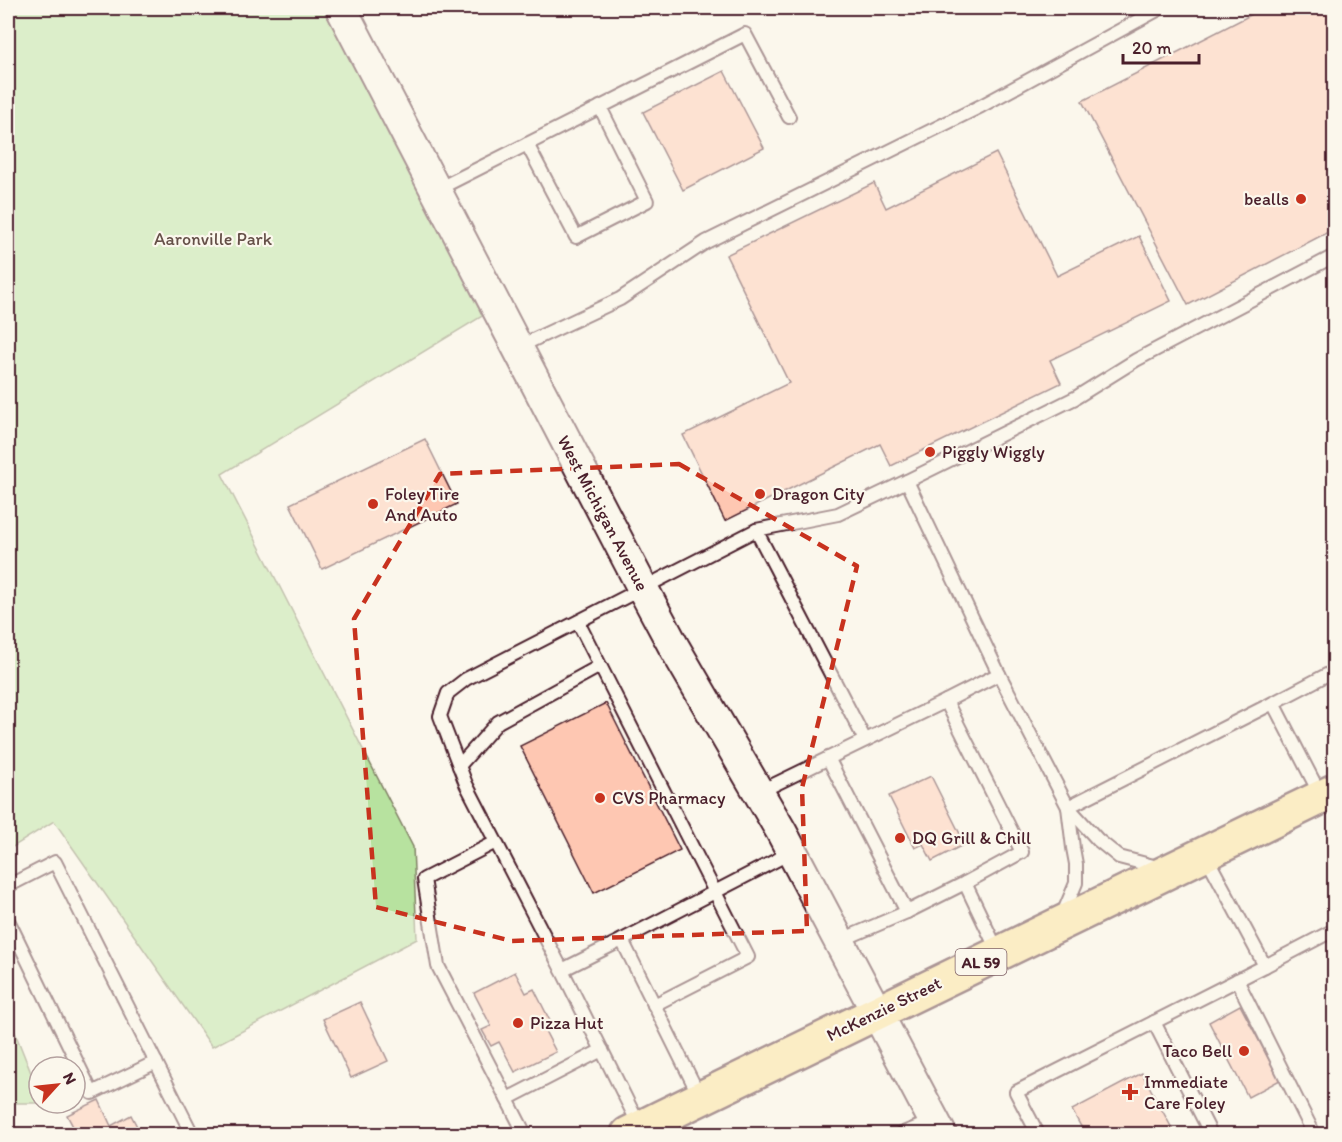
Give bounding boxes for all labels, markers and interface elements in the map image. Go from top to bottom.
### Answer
scale bar [1123,27,1200,65]
text: 20 m [1132,37,1172,59]
place label: bealls [1244,188,1289,210]
marker: bealls [1294,192,1308,206]
park label: Aaronville Park [154,228,273,250]
street label: West Michigan Avenue [553,431,653,595]
place label: Piggly Wiggly [942,441,1045,463]
marker: Piggly Wiggly [923,445,937,459]
place label: Foley Tire And Auto [385,483,459,526]
place label: Dragon City [772,483,865,505]
marker: Dragon City [753,487,767,501]
marker: Foley Tire And Auto [366,497,380,511]
place label: CVS Pharmacy [612,787,726,809]
marker: CVS Pharmacy [593,791,607,805]
place label: DQ Grill & Chill [912,827,1031,849]
marker: DQ Grill & Chill [893,831,907,845]
road number: AL 59 [956,949,1006,975]
street label: McKenzie Street [823,972,945,1046]
place label: Pizza Hut [530,1012,604,1034]
marker: Pizza Hut [511,1016,525,1030]
place label: Taco Bell [1162,1040,1232,1062]
marker: Taco Bell [1237,1044,1251,1058]
north arrow [27,1055,87,1115]
text: N [59,1069,81,1088]
place label: Immediate Care Foley [1144,1071,1228,1114]
marker: Immediate Care Foley [1121,1083,1139,1101]

